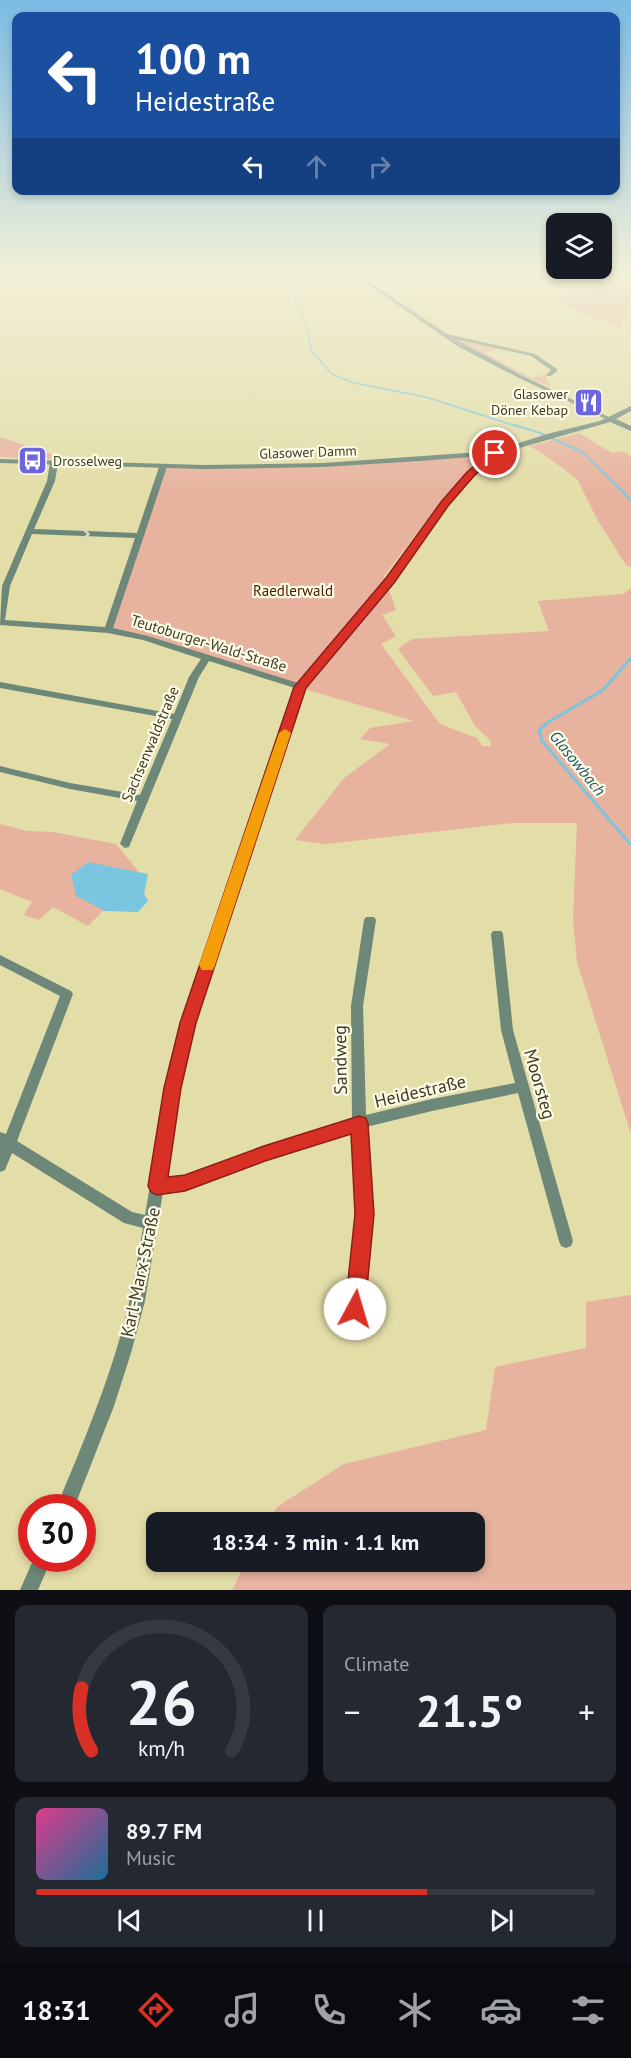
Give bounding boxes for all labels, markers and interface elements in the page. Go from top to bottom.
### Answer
text: 100 m [135,31,251,86]
icon: left [36,36,114,114]
text: Heidestraße [135,84,275,118]
icon: left [237,150,270,183]
icon: ahead [300,150,333,183]
icon: right [363,150,396,183]
map controls [546,213,612,279]
button: layers [546,213,612,279]
place label: Glasower Döner Kebap [491,385,568,419]
restaurant icon: Glasower Döner Kebap [573,386,605,418]
pin [469,427,520,478]
icon: arrive [478,436,511,469]
street label: Glasower Damm [259,441,357,463]
bus stop icon: Drosselweg [16,445,48,477]
place label: Drosselweg [53,452,122,470]
one-way arrow [80,527,89,540]
park label: Raedlerwald [253,581,333,600]
street label: Teutoburger-Wald-Straße [129,610,289,676]
street label: Sachsenwaldstraße [117,683,183,805]
water label: Glasowbach [546,726,610,800]
street label: Sandweg [328,1025,352,1095]
street label: Moorsteg [519,1046,561,1122]
street label: Heidestraße [372,1069,468,1113]
street label: Karl-Marx-Straße [115,1205,165,1339]
position arrow [323,1277,387,1341]
speed limit sign: 30 [18,1494,96,1572]
text: 18:34 · 3 min · 1.1 km [212,1528,419,1556]
text: Climate [344,1651,410,1677]
text: 26 [126,1661,197,1742]
text: 21.5° [416,1681,523,1739]
text: − [344,1690,361,1733]
text: + [578,1690,595,1733]
text: km/h [138,1734,185,1762]
text: 89.7 FM [126,1817,202,1845]
text: Music [126,1845,175,1871]
icon: previous [113,1904,146,1937]
icon: pause [299,1904,332,1937]
icon: next [485,1904,518,1937]
icon: directions [135,1989,177,2031]
icon: music [221,1989,263,2031]
icon: phone [308,1989,350,2031]
icon: climate [394,1989,436,2031]
icon: car [480,1989,522,2031]
icon: filters [567,1989,609,2031]
text: 18:31 [22,1993,91,2027]

